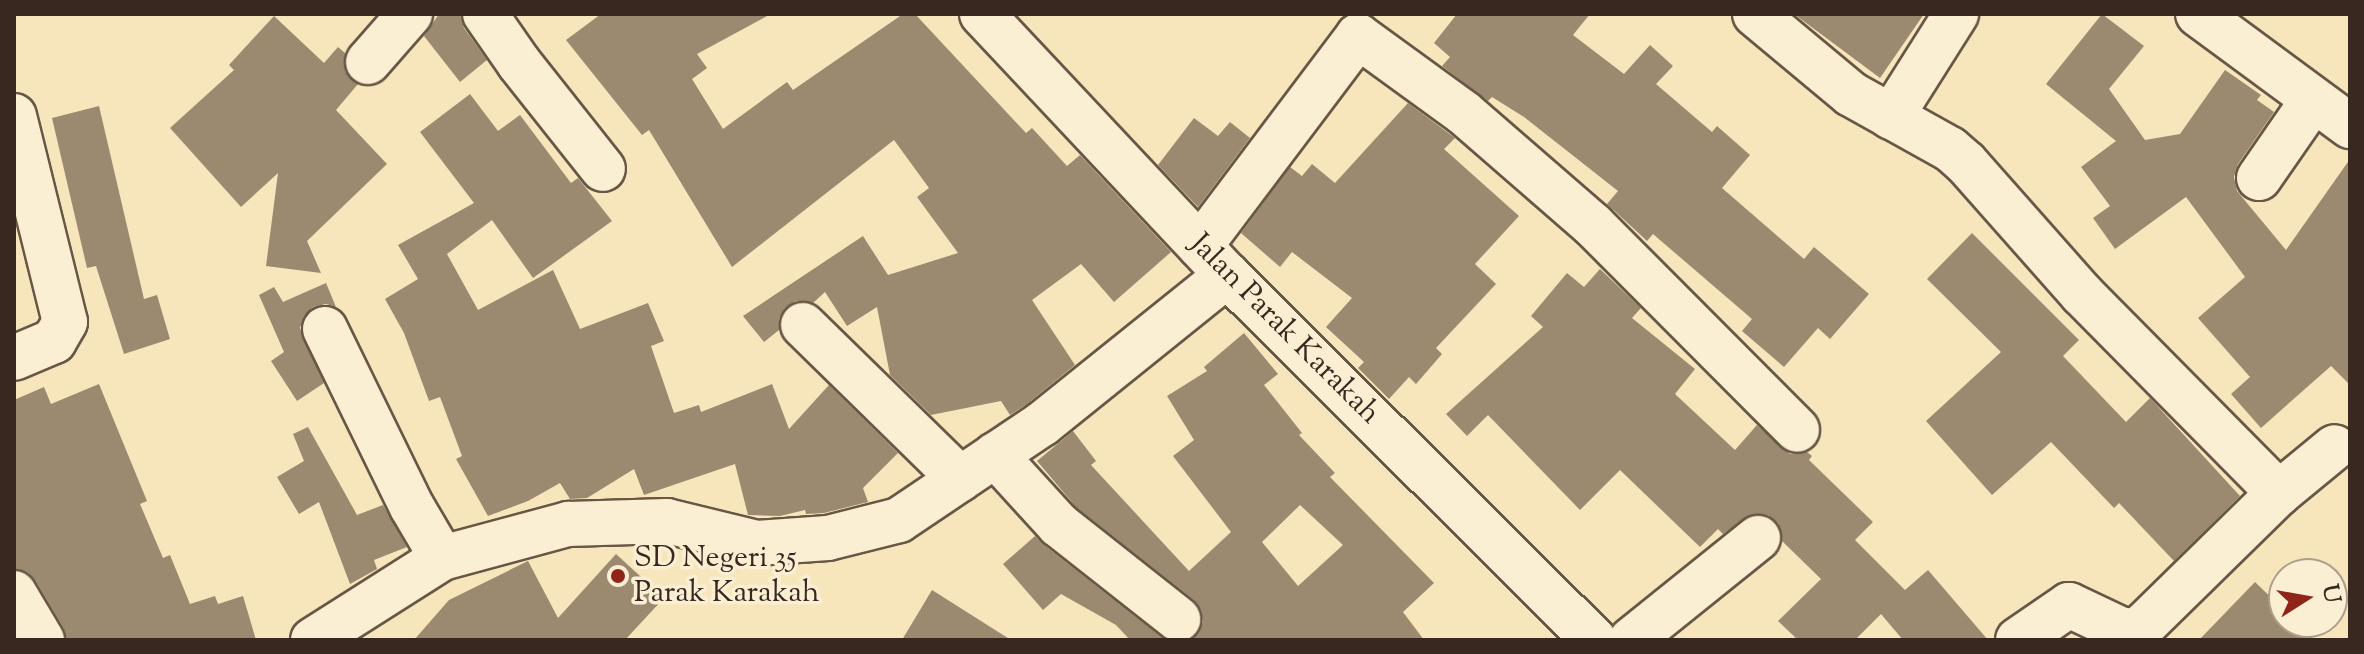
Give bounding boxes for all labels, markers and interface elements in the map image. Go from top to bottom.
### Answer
street label: Jalan Parak Karakah [1181,227,1387,433]
place label: SD Negeri 35 Parak Karakah [634,541,820,612]
north arrow [2268,558,2348,638]
marker: SD Negeri 35 Parak Karakah [609,567,627,585]
text: U [2312,582,2347,606]

